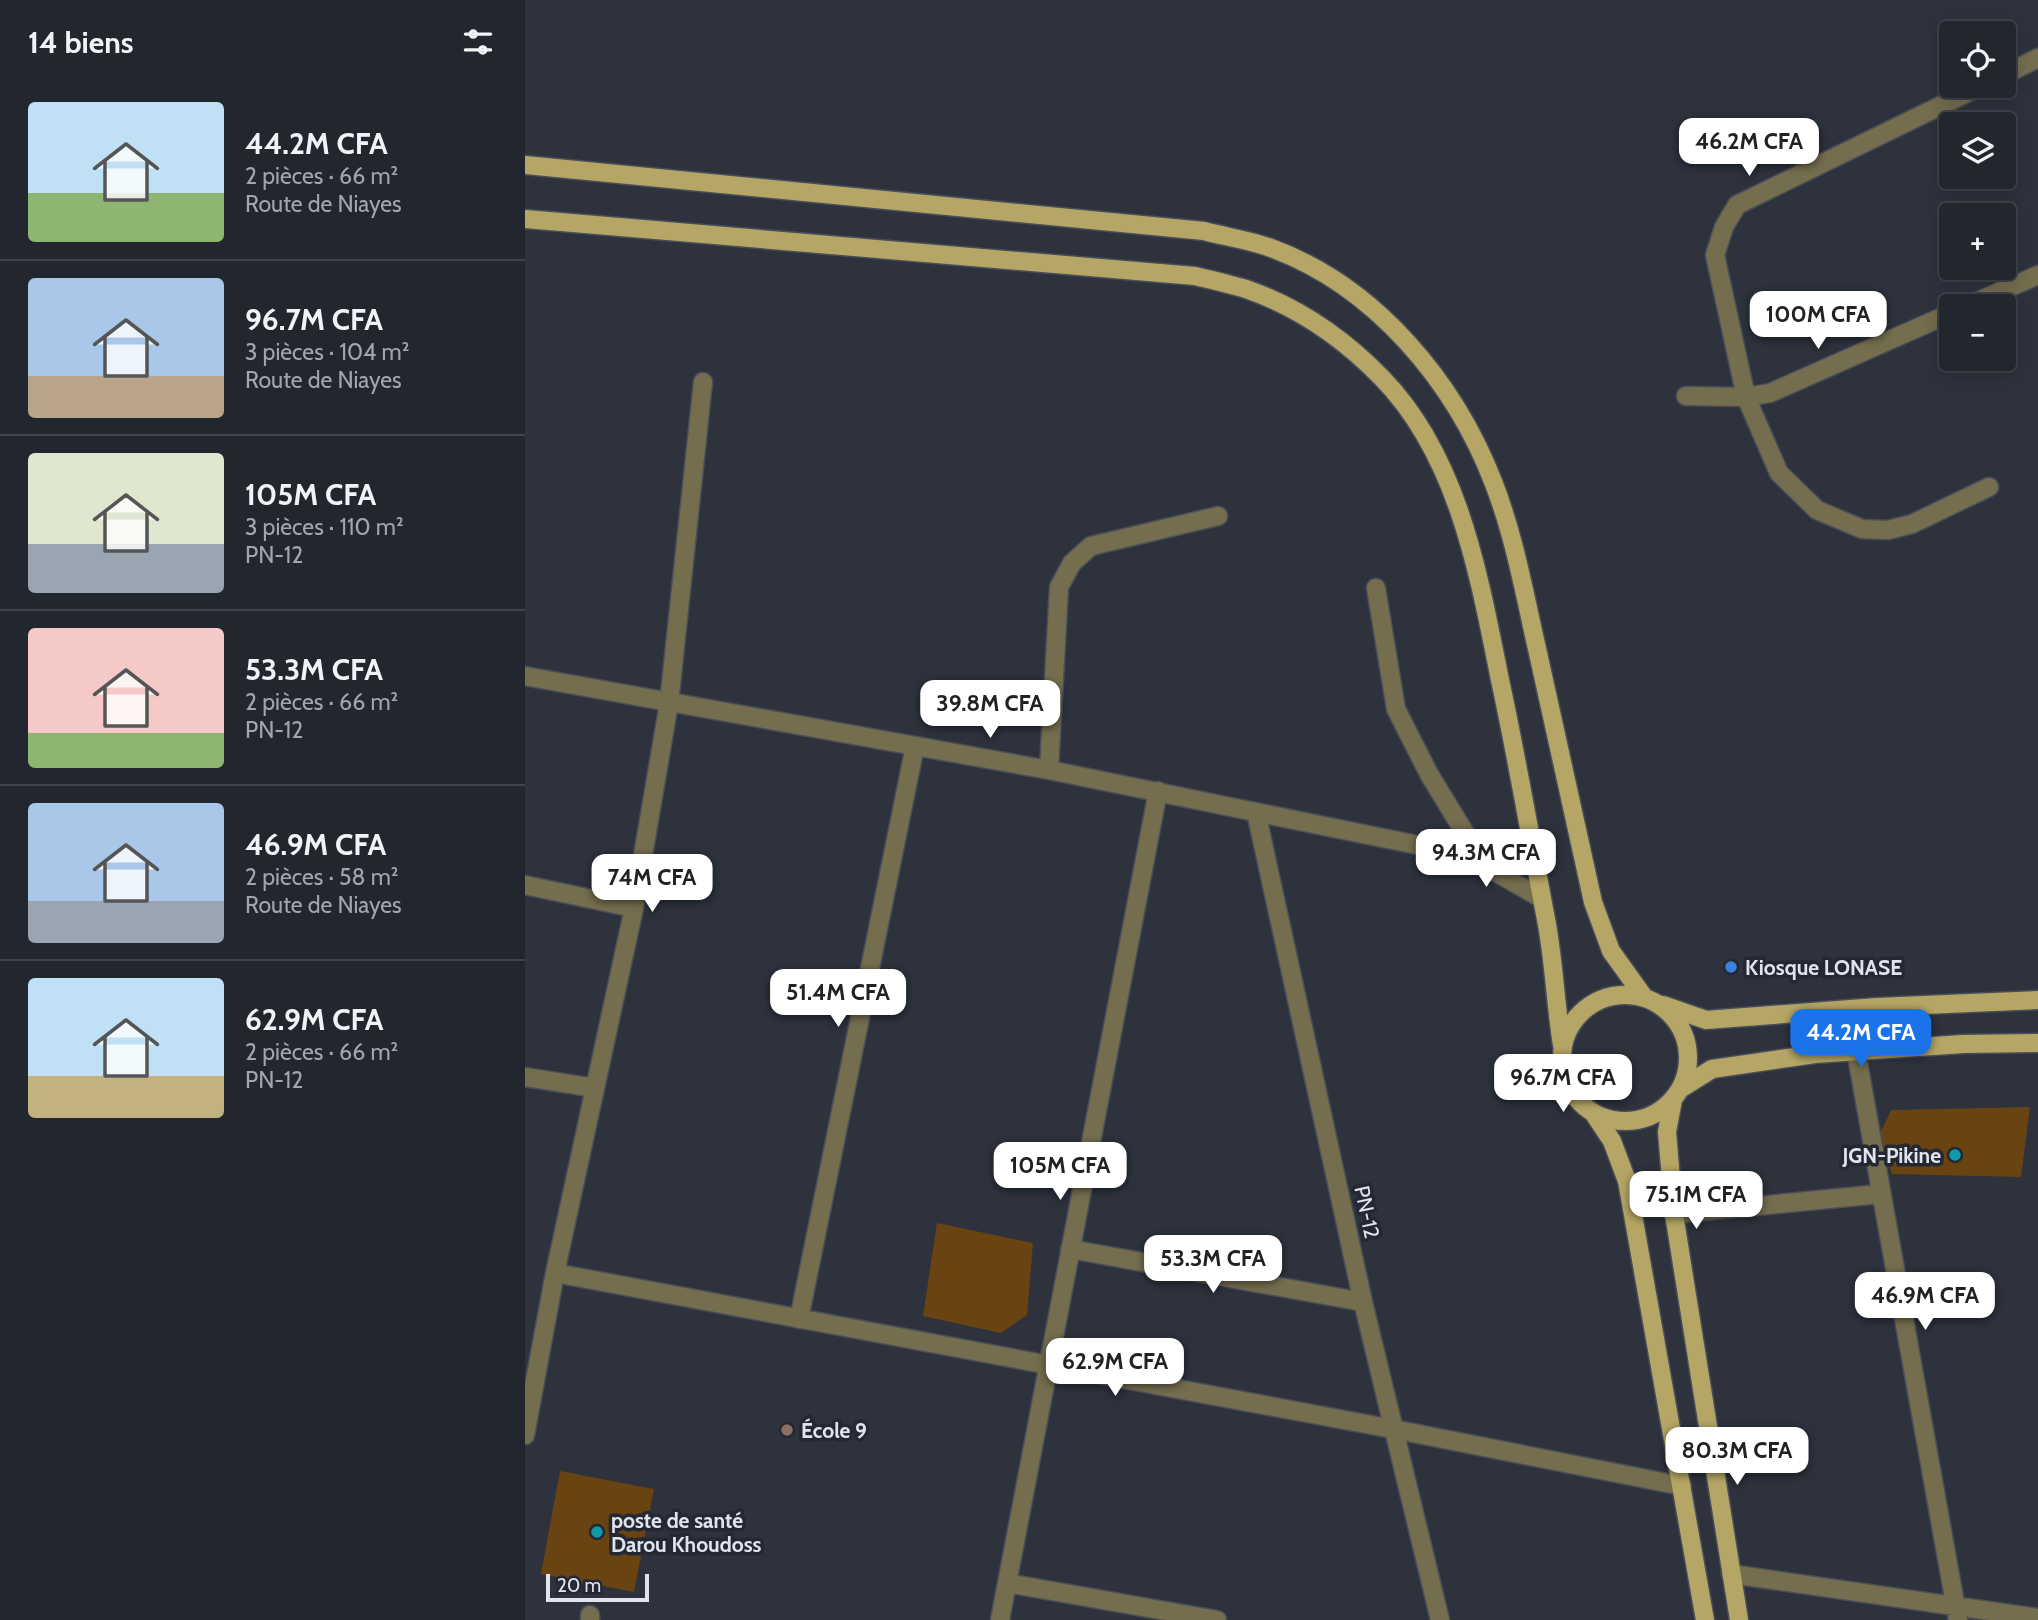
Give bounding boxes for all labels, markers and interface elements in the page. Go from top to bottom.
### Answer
map controls [1939,21,2016,371]
button: locate [1939,21,2016,98]
icon: filters [459,23,497,61]
text: 14 biens [28,24,133,61]
button: layers [1939,112,2016,189]
pin: 46.2M CFA [1669,118,1829,178]
text: 44.2M CFA [245,125,388,162]
text: 46.2M CFA [1695,127,1803,155]
icon: home [84,130,168,214]
text: 2 pièces · 66 m² [245,162,398,190]
text: Route de Niayes [245,190,402,218]
button: + [1939,203,2016,280]
pin: 100M CFA [1746,292,1890,351]
button: − [1939,294,2016,371]
text: 100M CFA [1766,300,1870,328]
text: 96.7M CFA [245,301,383,338]
icon: home [84,306,168,390]
text: 3 pièces · 104 m² [245,338,409,366]
text: Route de Niayes [245,366,402,394]
text: 105M CFA [245,476,376,513]
icon: home [84,481,168,565]
text: 3 pièces · 110 m² [245,513,404,541]
text: PN-12 [245,541,303,569]
text: 53.3M CFA [245,651,383,688]
icon: home [84,656,168,740]
pin: 39.8M CFA [910,680,1070,740]
text: 2 pièces · 66 m² [245,688,398,716]
text: 39.8M CFA [936,689,1044,717]
text: PN-12 [245,716,303,744]
text: 46.9M CFA [245,826,386,863]
pin: 94.3M CFA [1406,830,1566,889]
icon: home [84,831,168,915]
text: 94.3M CFA [1432,838,1540,866]
pin: 74M CFA [587,855,717,914]
text: 2 pièces · 58 m² [245,863,398,891]
text: 74M CFA [608,863,696,891]
text: Route de Niayes [245,891,402,919]
place label: Kiosque LONASE [1745,955,1902,980]
marker: Kiosque LONASE [1723,959,1739,975]
pin: 51.4M CFA [758,970,918,1029]
text: 51.4M CFA [786,978,890,1006]
text: 62.9M CFA [245,1001,383,1038]
icon: home [84,1006,168,1090]
pin: 44.2M CFA [1781,1010,1941,1069]
text: 44.2M CFA [1806,1018,1916,1046]
text: 2 pièces · 66 m² [245,1038,398,1066]
pin: 96.7M CFA [1483,1054,1643,1114]
text: 96.7M CFA [1510,1063,1616,1091]
text: PN-12 [245,1066,303,1094]
pin: 105M CFA [988,1142,1132,1202]
place label: JGN-Pikine [1841,1143,1941,1168]
marker: JGN-Pikine [1947,1147,1963,1163]
text: 105M CFA [1010,1151,1110,1179]
pin: 75.1M CFA [1616,1172,1776,1231]
text: 75.1M CFA [1646,1180,1746,1208]
street label: PN-12 [1349,1183,1385,1241]
pin: 53.3M CFA [1133,1236,1293,1295]
text: 53.3M CFA [1160,1244,1266,1272]
pin: 46.9M CFA [1845,1272,2005,1332]
text: 46.9M CFA [1871,1281,1979,1309]
pin: 62.9M CFA [1035,1338,1195,1398]
text: 62.9M CFA [1062,1347,1168,1375]
place label: École 9 [801,1418,867,1443]
marker: École 9 [779,1422,795,1438]
pin: 80.3M CFA [1657,1428,1817,1487]
text: 80.3M CFA [1682,1436,1792,1464]
place label: poste de santé Darou Khoudoss [611,1508,762,1557]
marker: poste de santé Darou Khoudoss [589,1524,605,1540]
scale bar [546,1571,649,1603]
text: 20 m [557,1574,601,1597]

